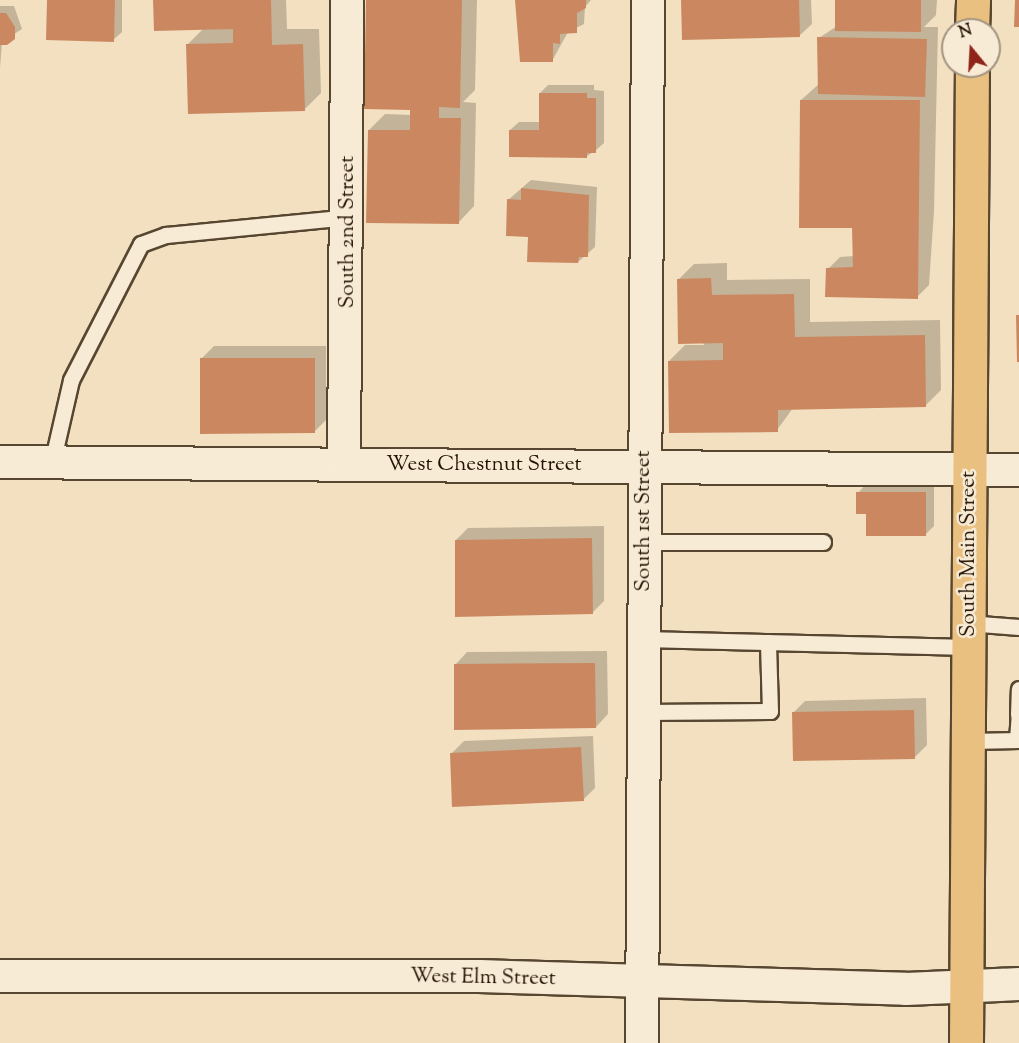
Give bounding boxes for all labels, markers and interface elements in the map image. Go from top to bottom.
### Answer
north arrow [941,18,1001,78]
text: N [956,19,976,45]
street label: South 2nd Street [335,156,361,308]
street label: South 1st Street [631,450,657,592]
street label: West Chestnut Street [386,452,582,478]
street label: South Main Street [956,471,982,637]
street label: West Elm Street [410,964,556,992]

